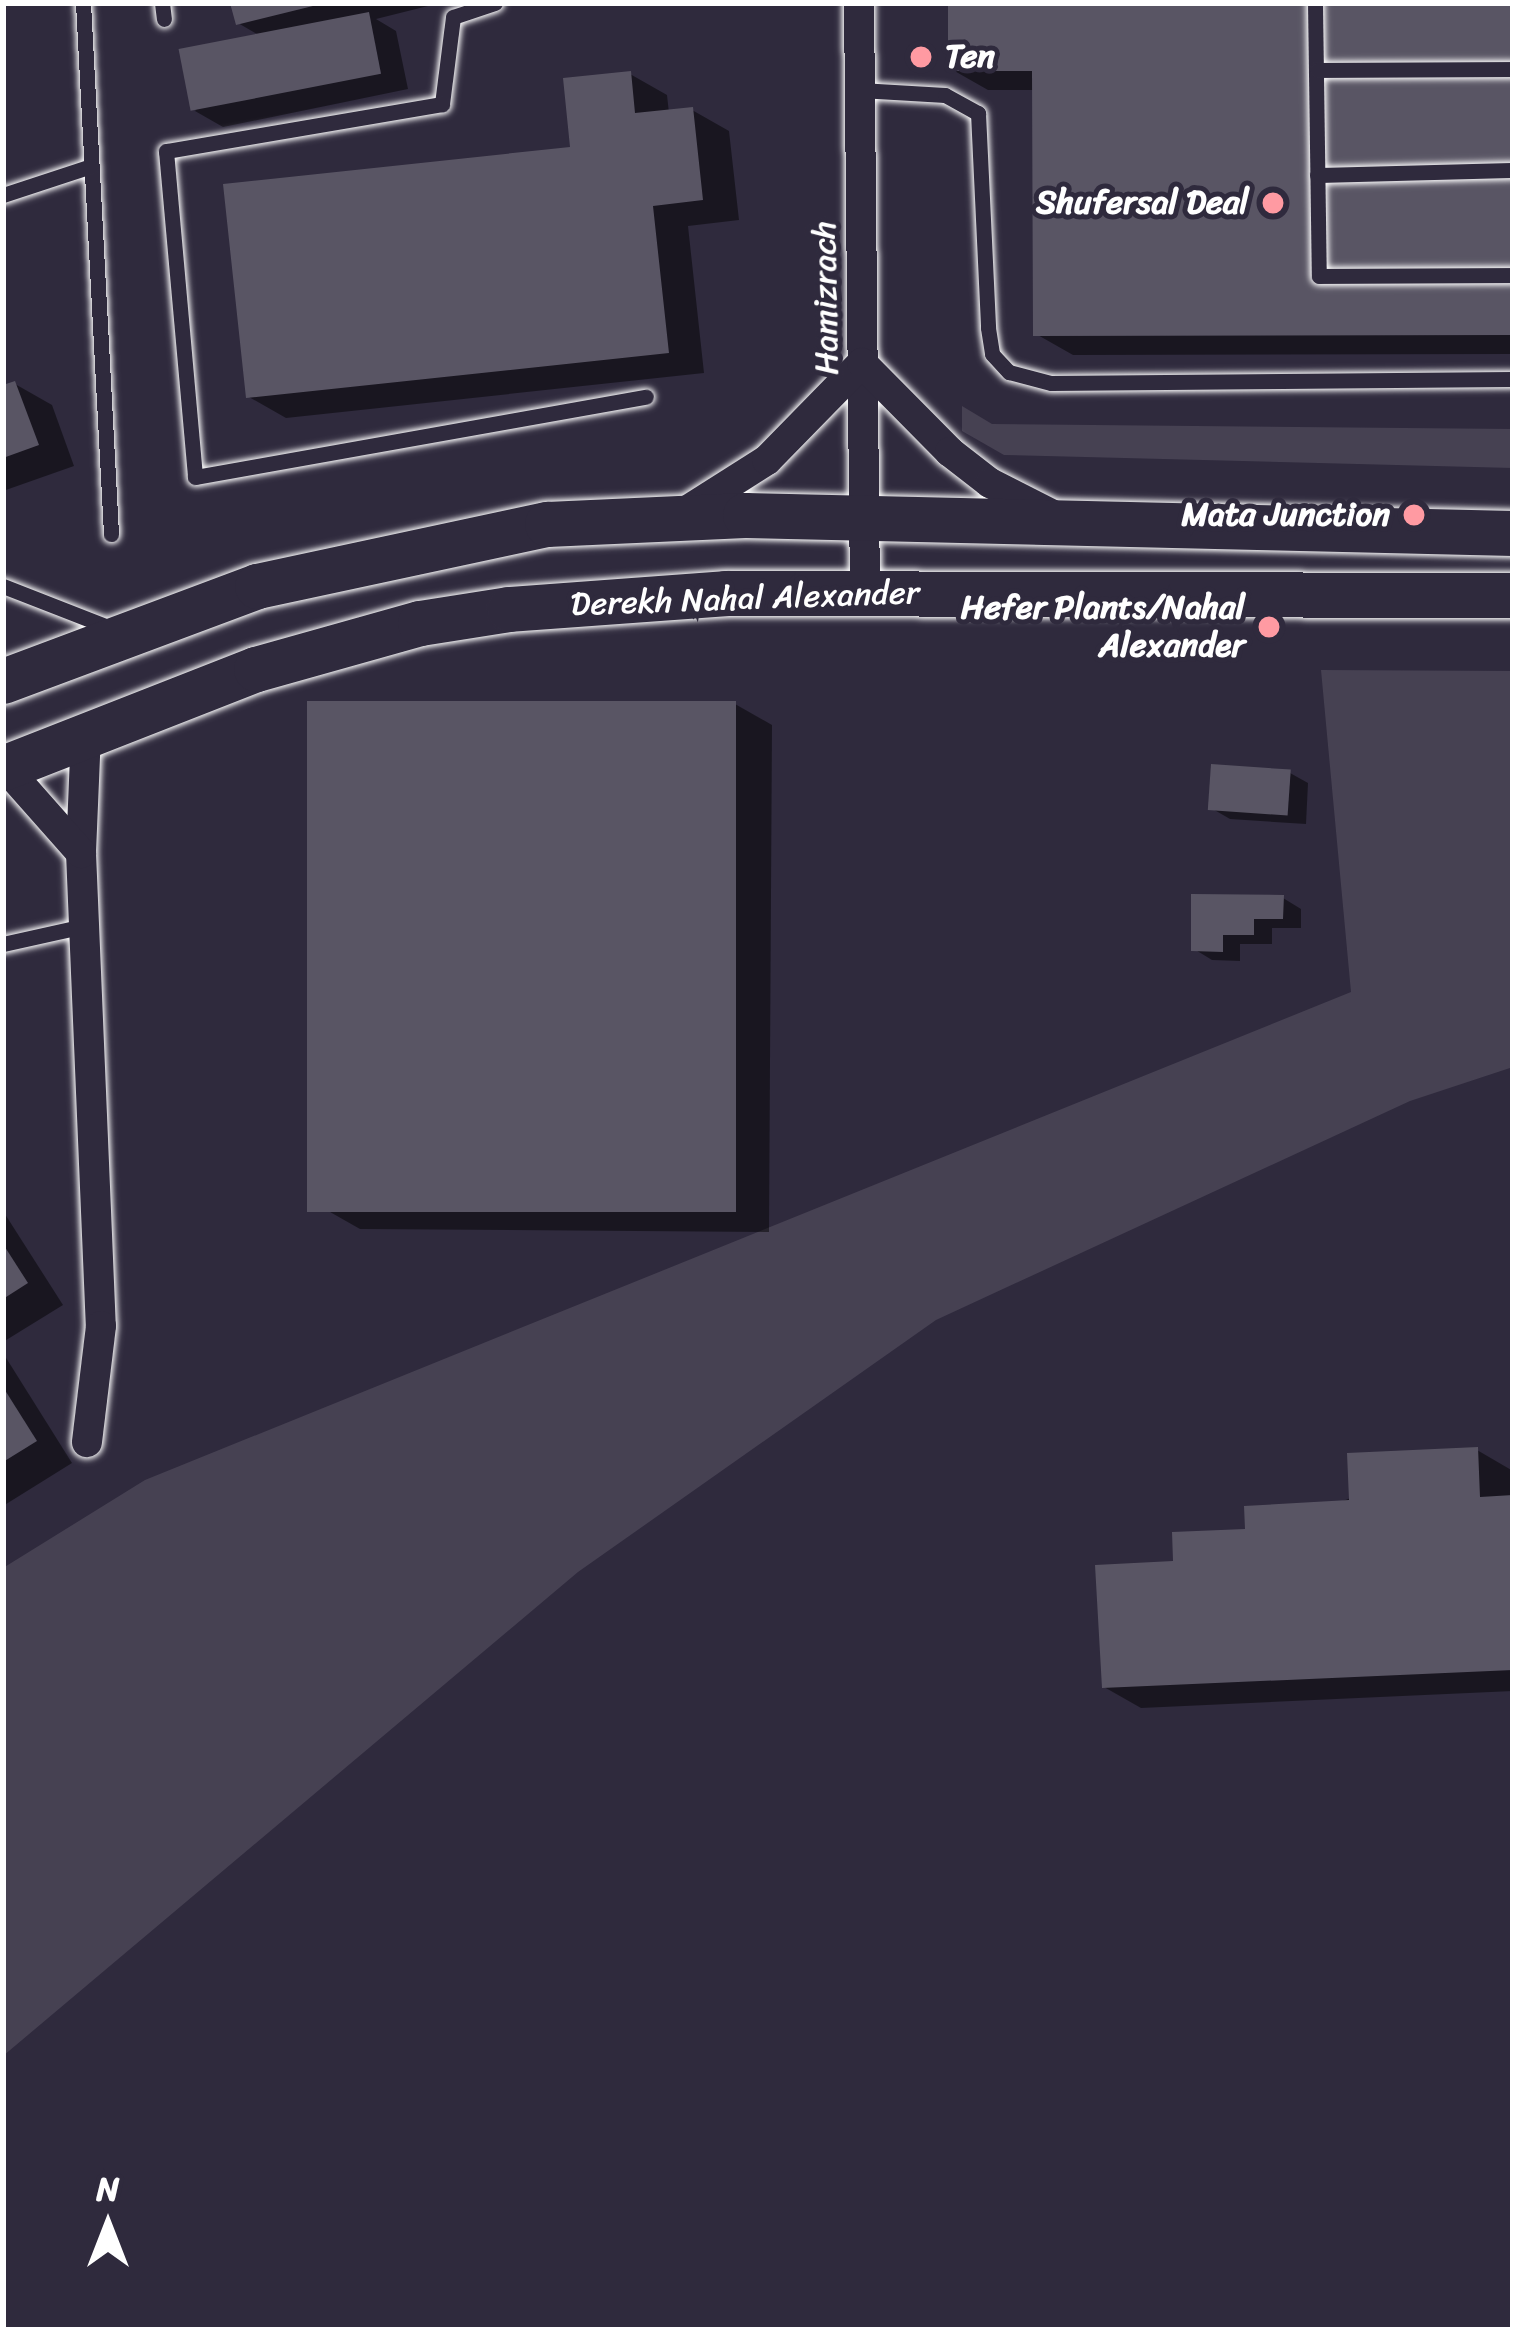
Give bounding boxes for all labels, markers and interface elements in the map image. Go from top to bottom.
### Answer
place label: Ten [945,37,995,77]
marker: Ten [908,44,934,70]
place label: Shufersal Deal [1036,183,1249,223]
marker: Shufersal Deal [1260,190,1286,216]
street label: Hamizrach [805,221,847,375]
place label: Mata Junction [1183,495,1390,535]
marker: Mata Junction [1401,502,1427,528]
street label: Derekh Nahal Alexander [570,573,920,625]
place label: Hefer Plants/Nahal Alexander [960,588,1245,666]
marker: Hefer Plants/Nahal Alexander [1256,614,1282,640]
text: N [97,2160,119,2218]
north arrow [48,2165,168,2285]

